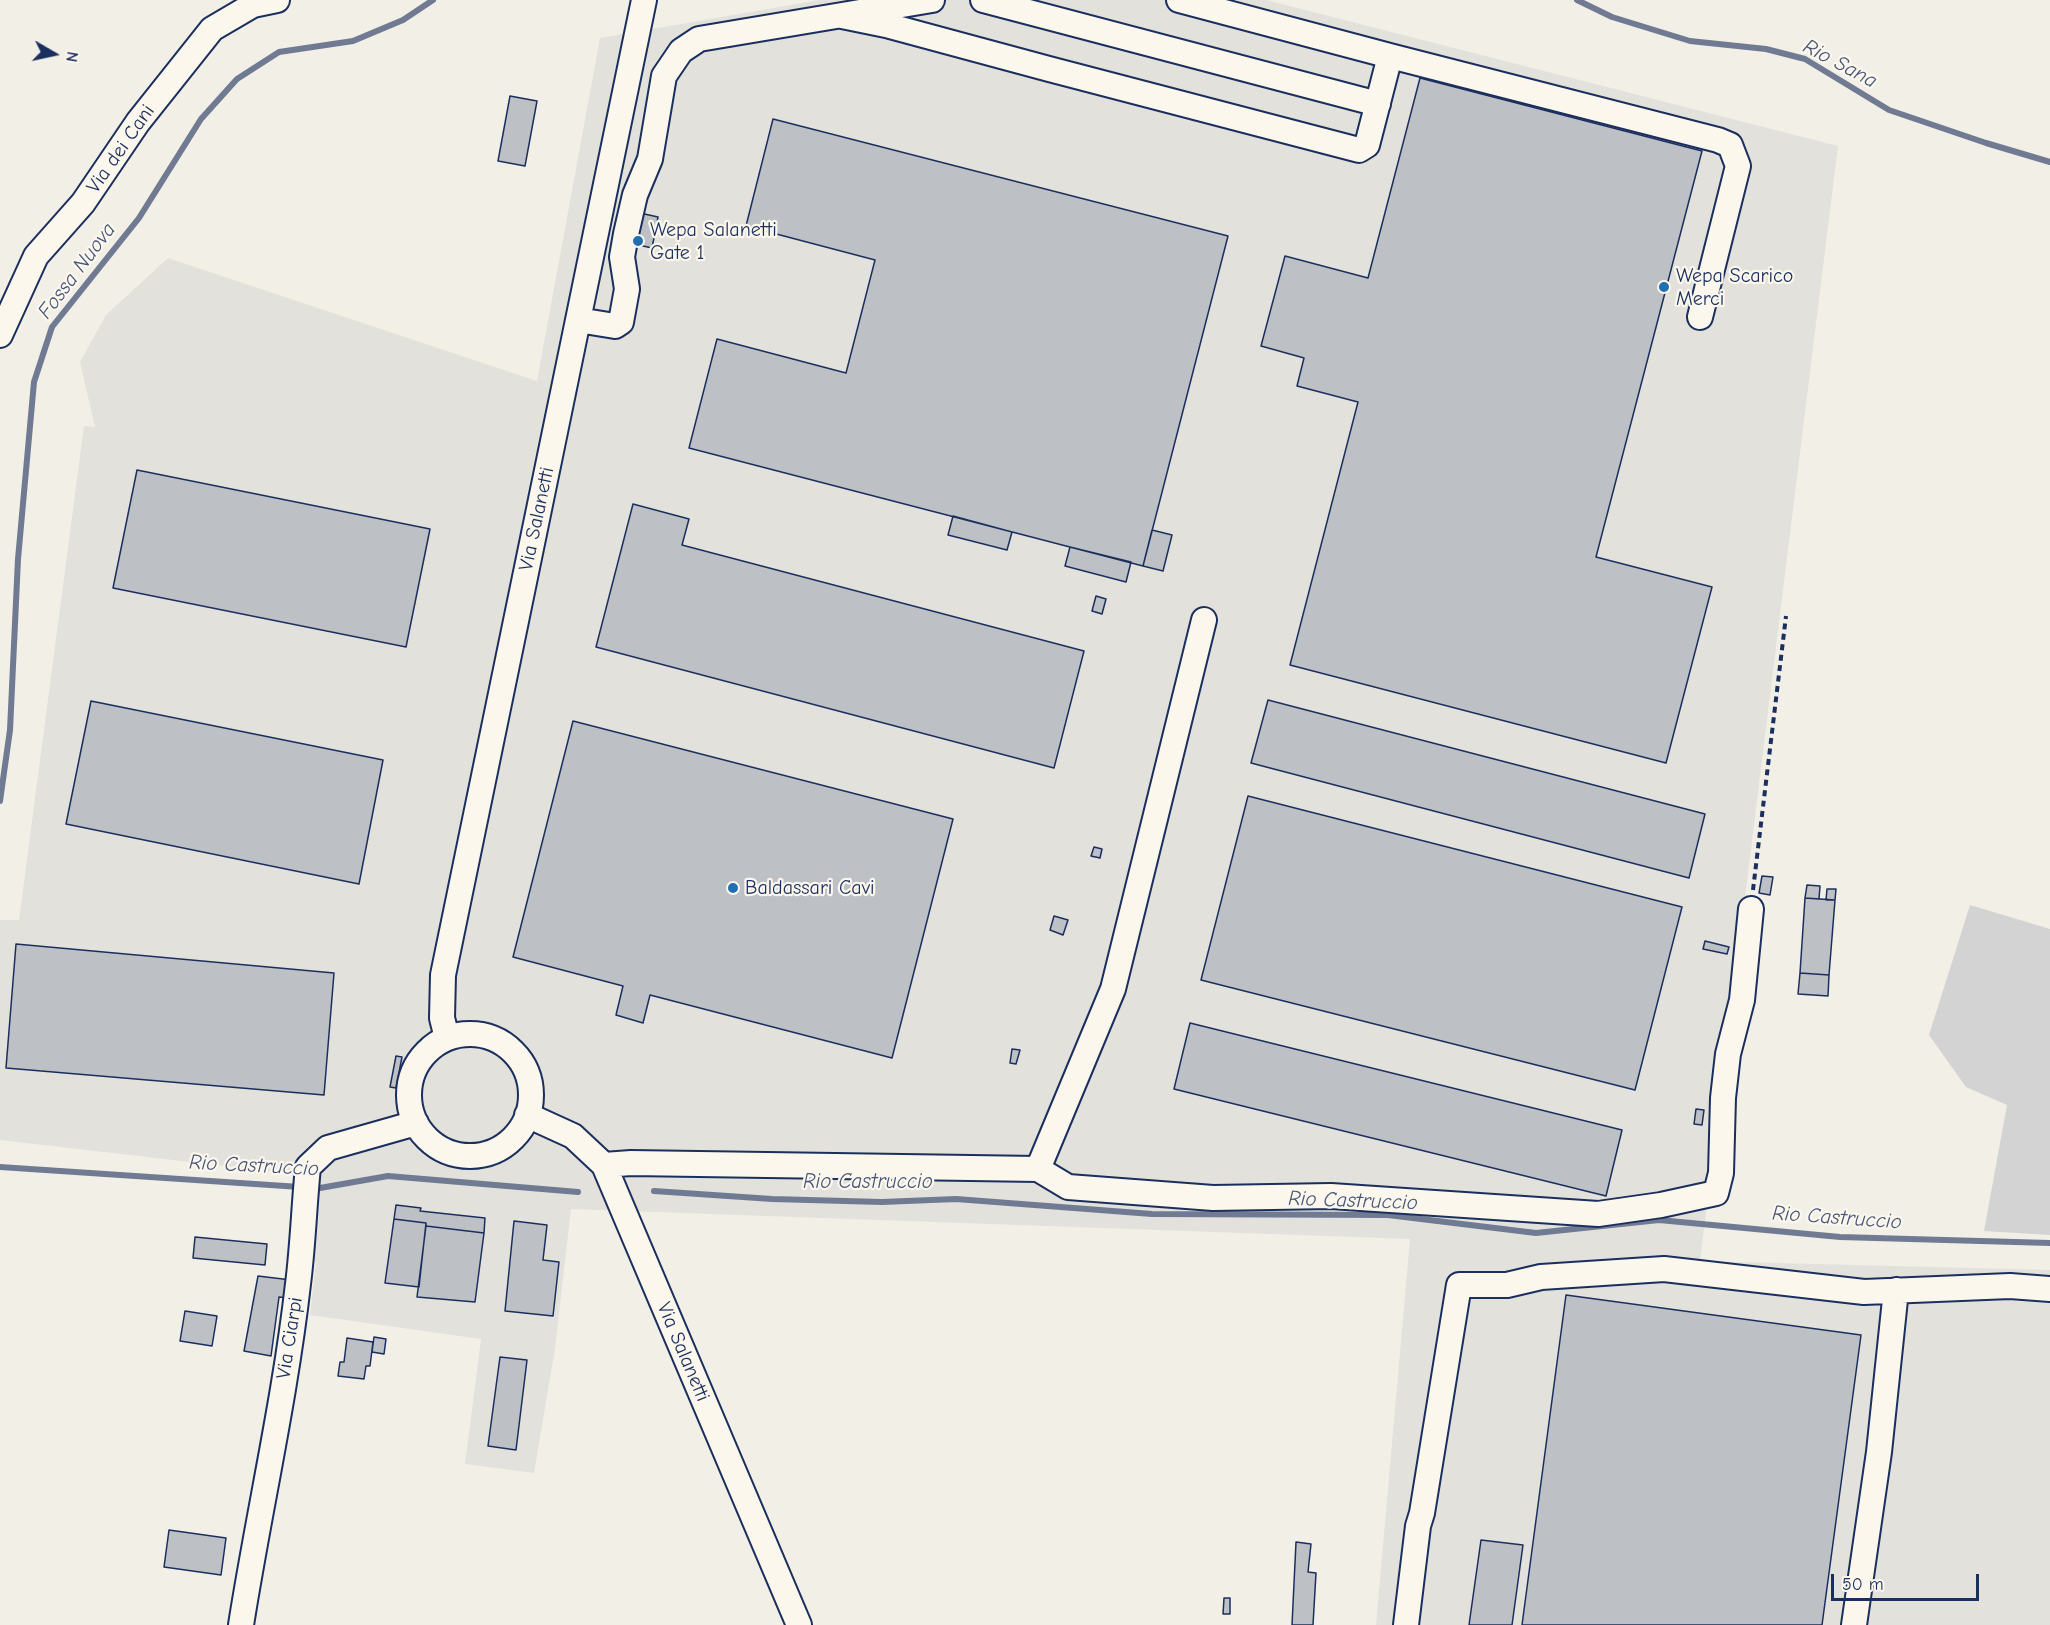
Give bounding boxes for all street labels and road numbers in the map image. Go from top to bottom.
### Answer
street label: Via dei Cani [82,100,160,198]
street label: Via Salanetti [514,465,560,573]
street label: Via Ciarpi [272,1295,308,1381]
street label: Via Salanetti [651,1299,715,1405]

